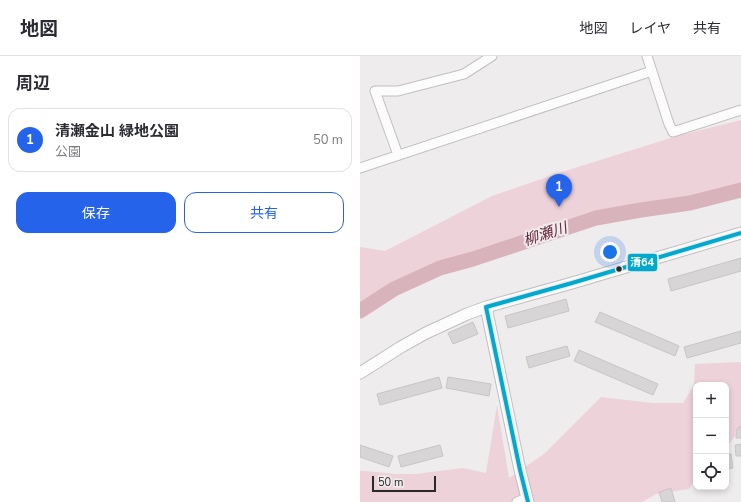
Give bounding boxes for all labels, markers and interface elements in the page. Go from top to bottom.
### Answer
text: 地図 [20,16,58,42]
text: 地図 [579,19,607,38]
text: レイヤ [629,19,671,38]
text: 共有 [693,19,721,38]
text: 周辺 [16,72,50,95]
text: 清瀬金山 緑地公園 [55,121,179,141]
text: 1 [26,131,34,149]
text: 50 m [313,131,343,149]
text: 公園 [55,143,81,161]
pin: 1 [546,174,572,207]
button: 保存 [16,192,176,233]
button: 共有 [184,192,344,233]
water label: 柳瀬川 [521,217,571,250]
your location [600,242,620,262]
line badge: 清64 [627,253,658,272]
text: 清64 [630,255,654,270]
unlabelled marker [614,264,624,274]
map controls [693,382,729,490]
button: + [693,382,729,418]
button: − [693,418,729,454]
button: locate [693,454,729,490]
scale bar [372,474,436,493]
text: 50 m [378,475,403,490]

